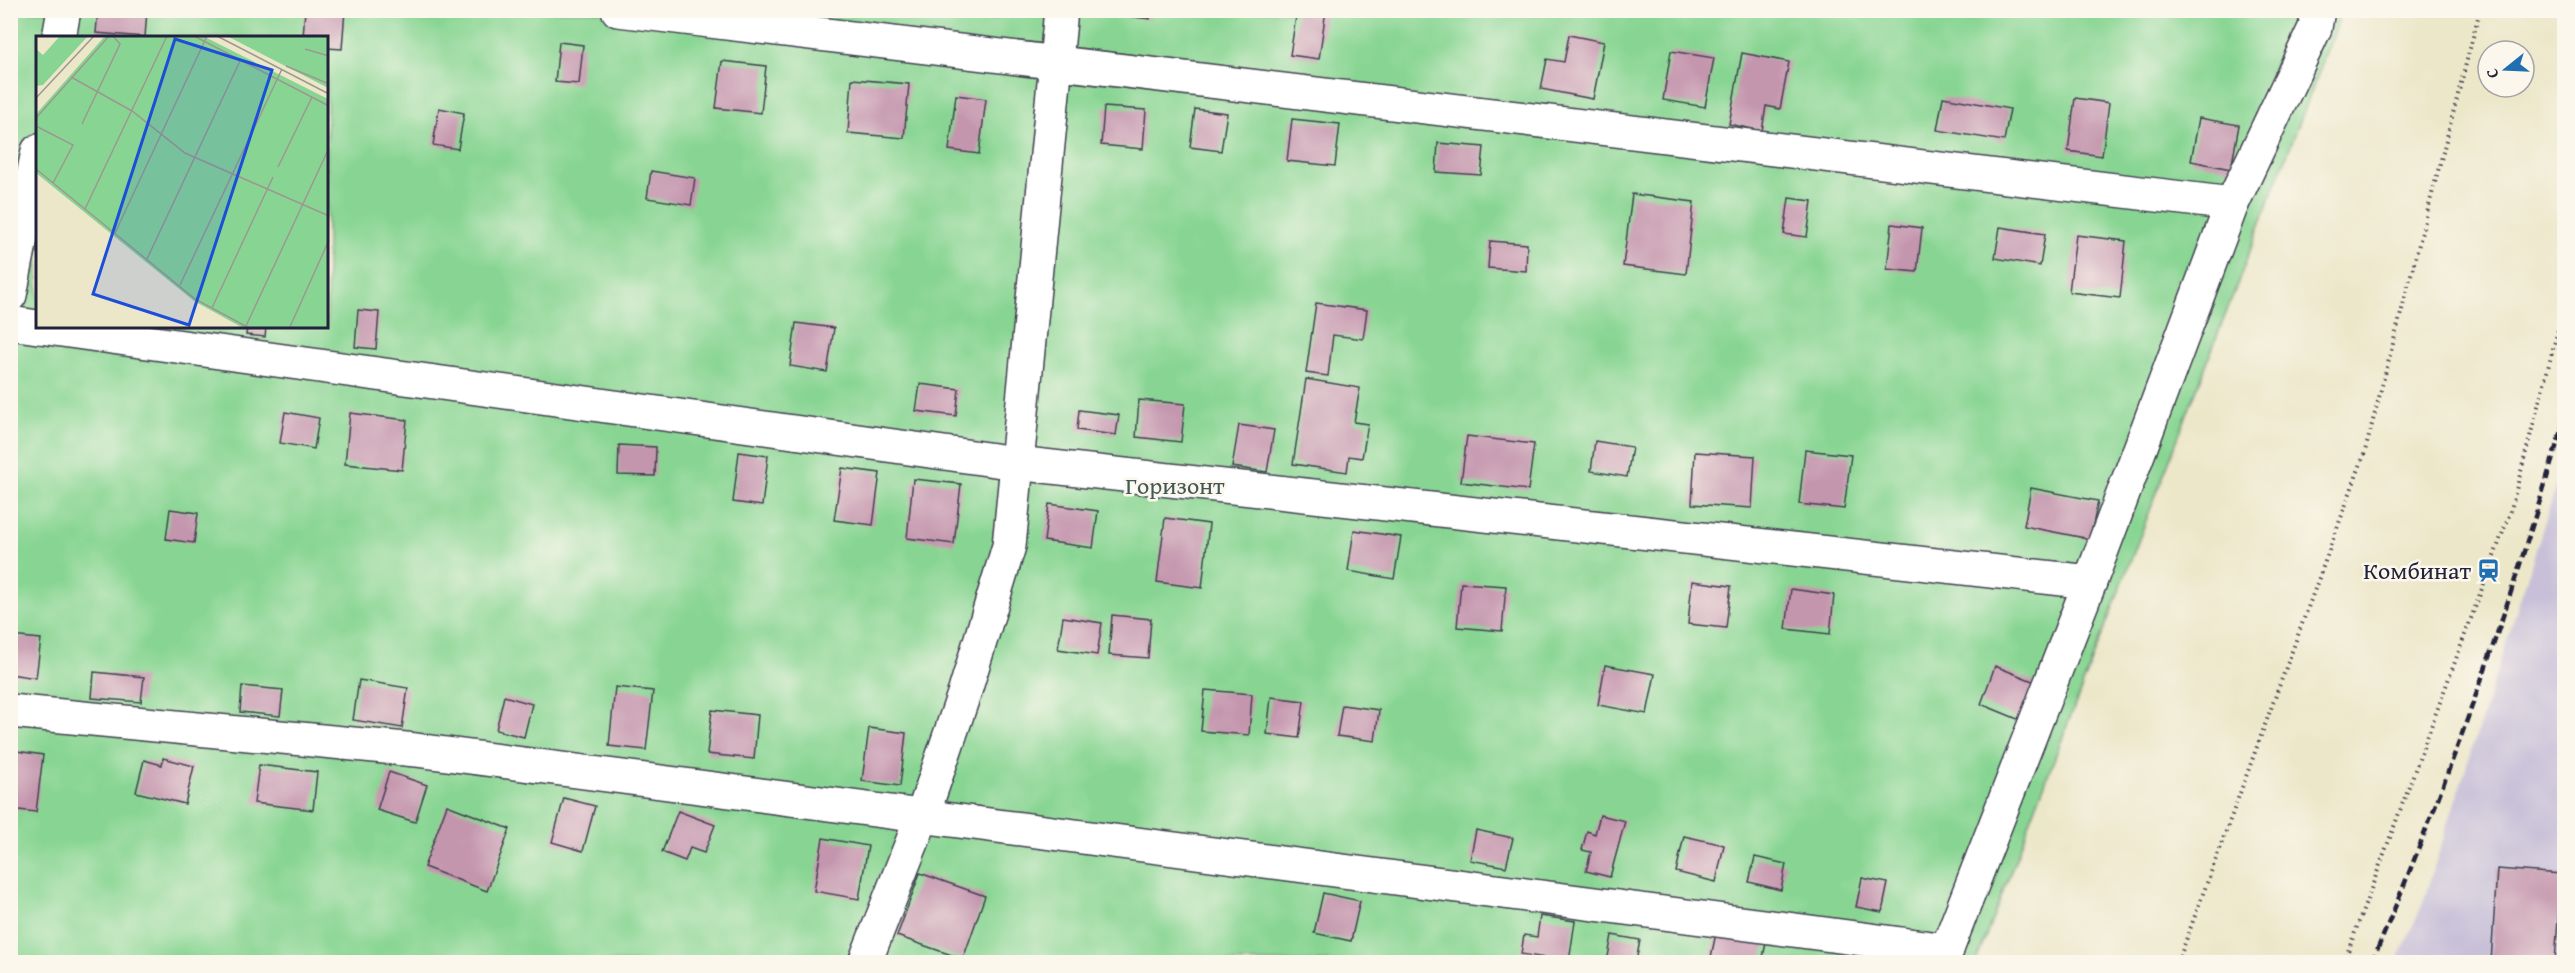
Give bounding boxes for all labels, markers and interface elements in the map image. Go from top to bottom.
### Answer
inset map [36,36,328,328]
north arrow [2476,39,2536,99]
text: С [2479,66,2505,82]
park label: Горизонт [1125,468,1225,503]
place label: Комбинат [2363,553,2471,588]
station icon: Комбинат [2476,558,2502,584]

